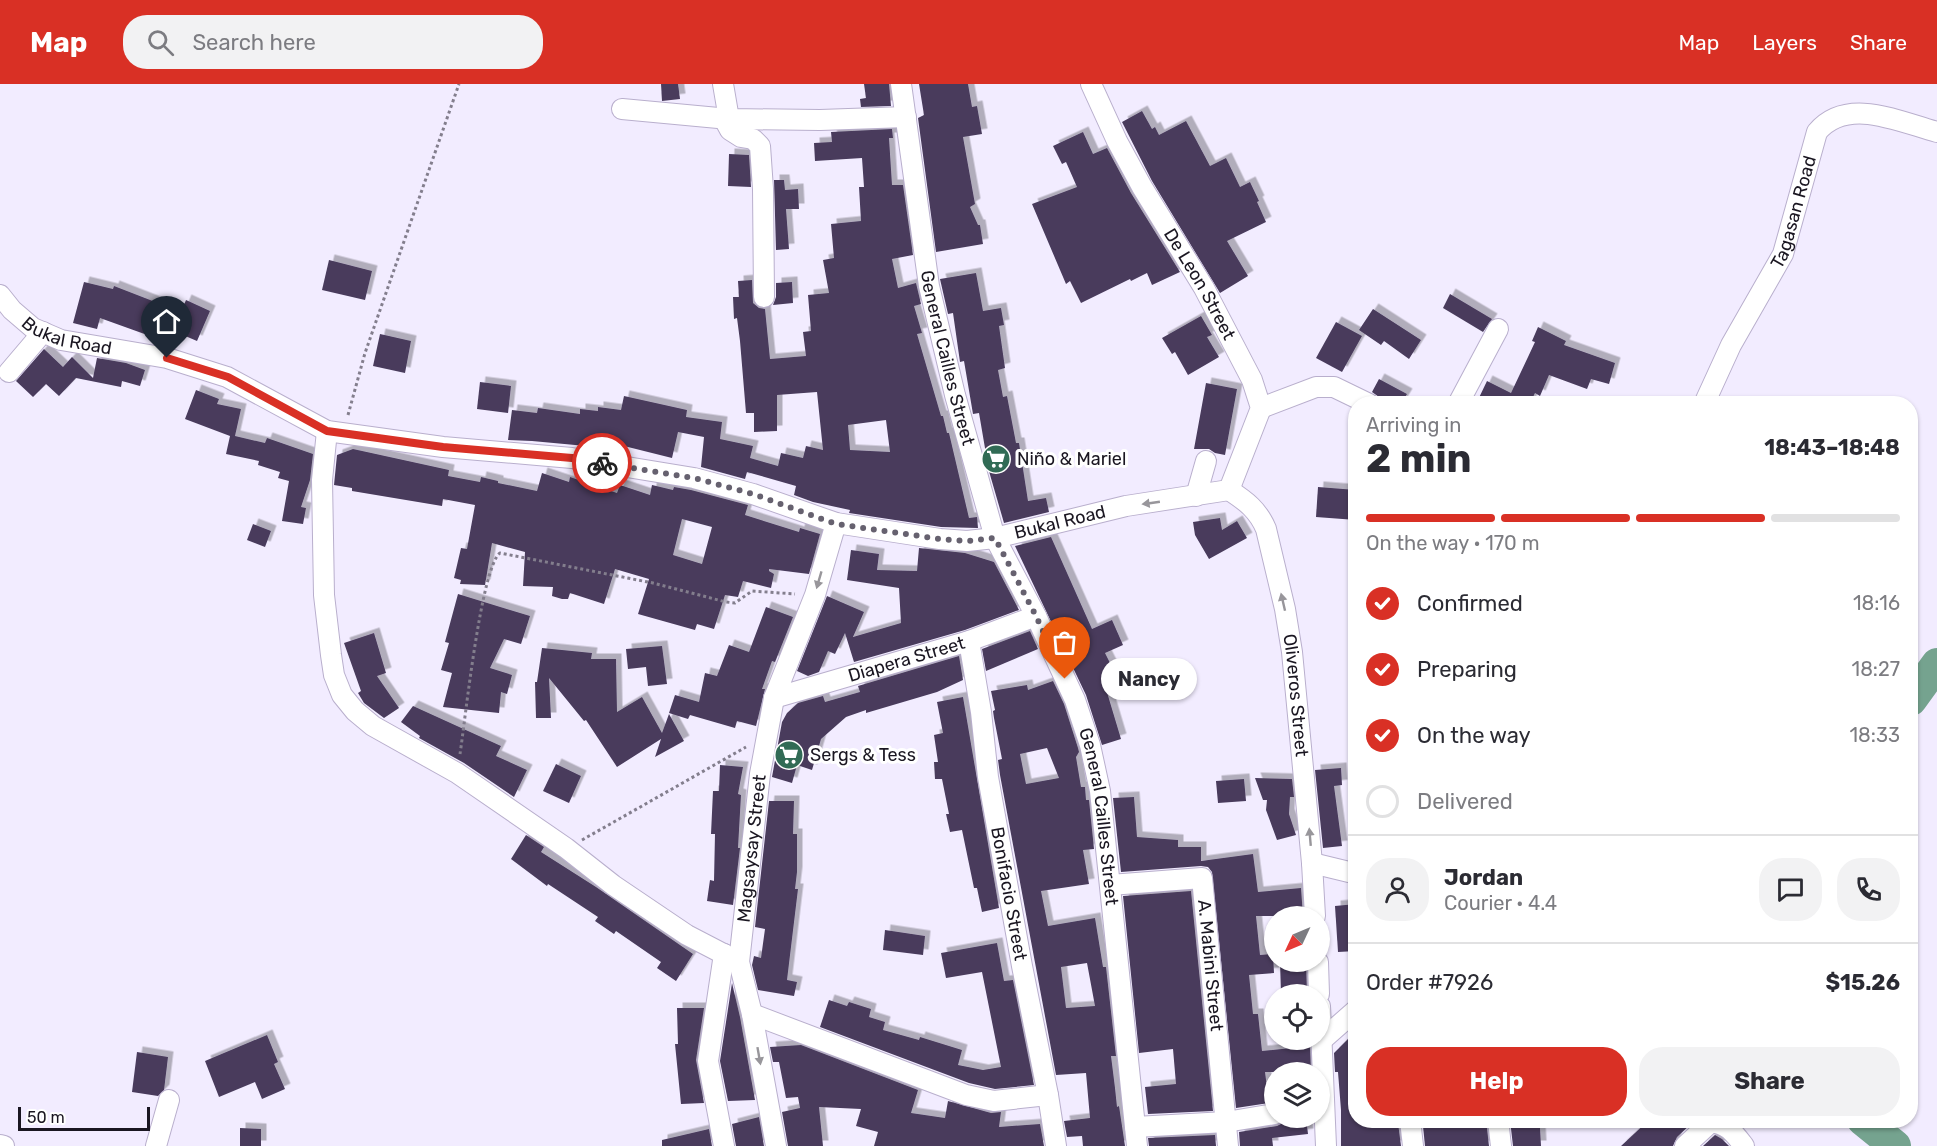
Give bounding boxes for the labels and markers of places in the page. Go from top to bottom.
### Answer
pin [141,296,192,358]
supermarket icon: Niño & Mariel [980,443,1012,475]
place label: Niño & Mariel [1017,448,1126,470]
pin [1039,617,1090,679]
callout: Nancy [1101,658,1197,700]
supermarket icon: Sergs & Tess [773,739,805,771]
place label: Sergs & Tess [810,744,916,766]

